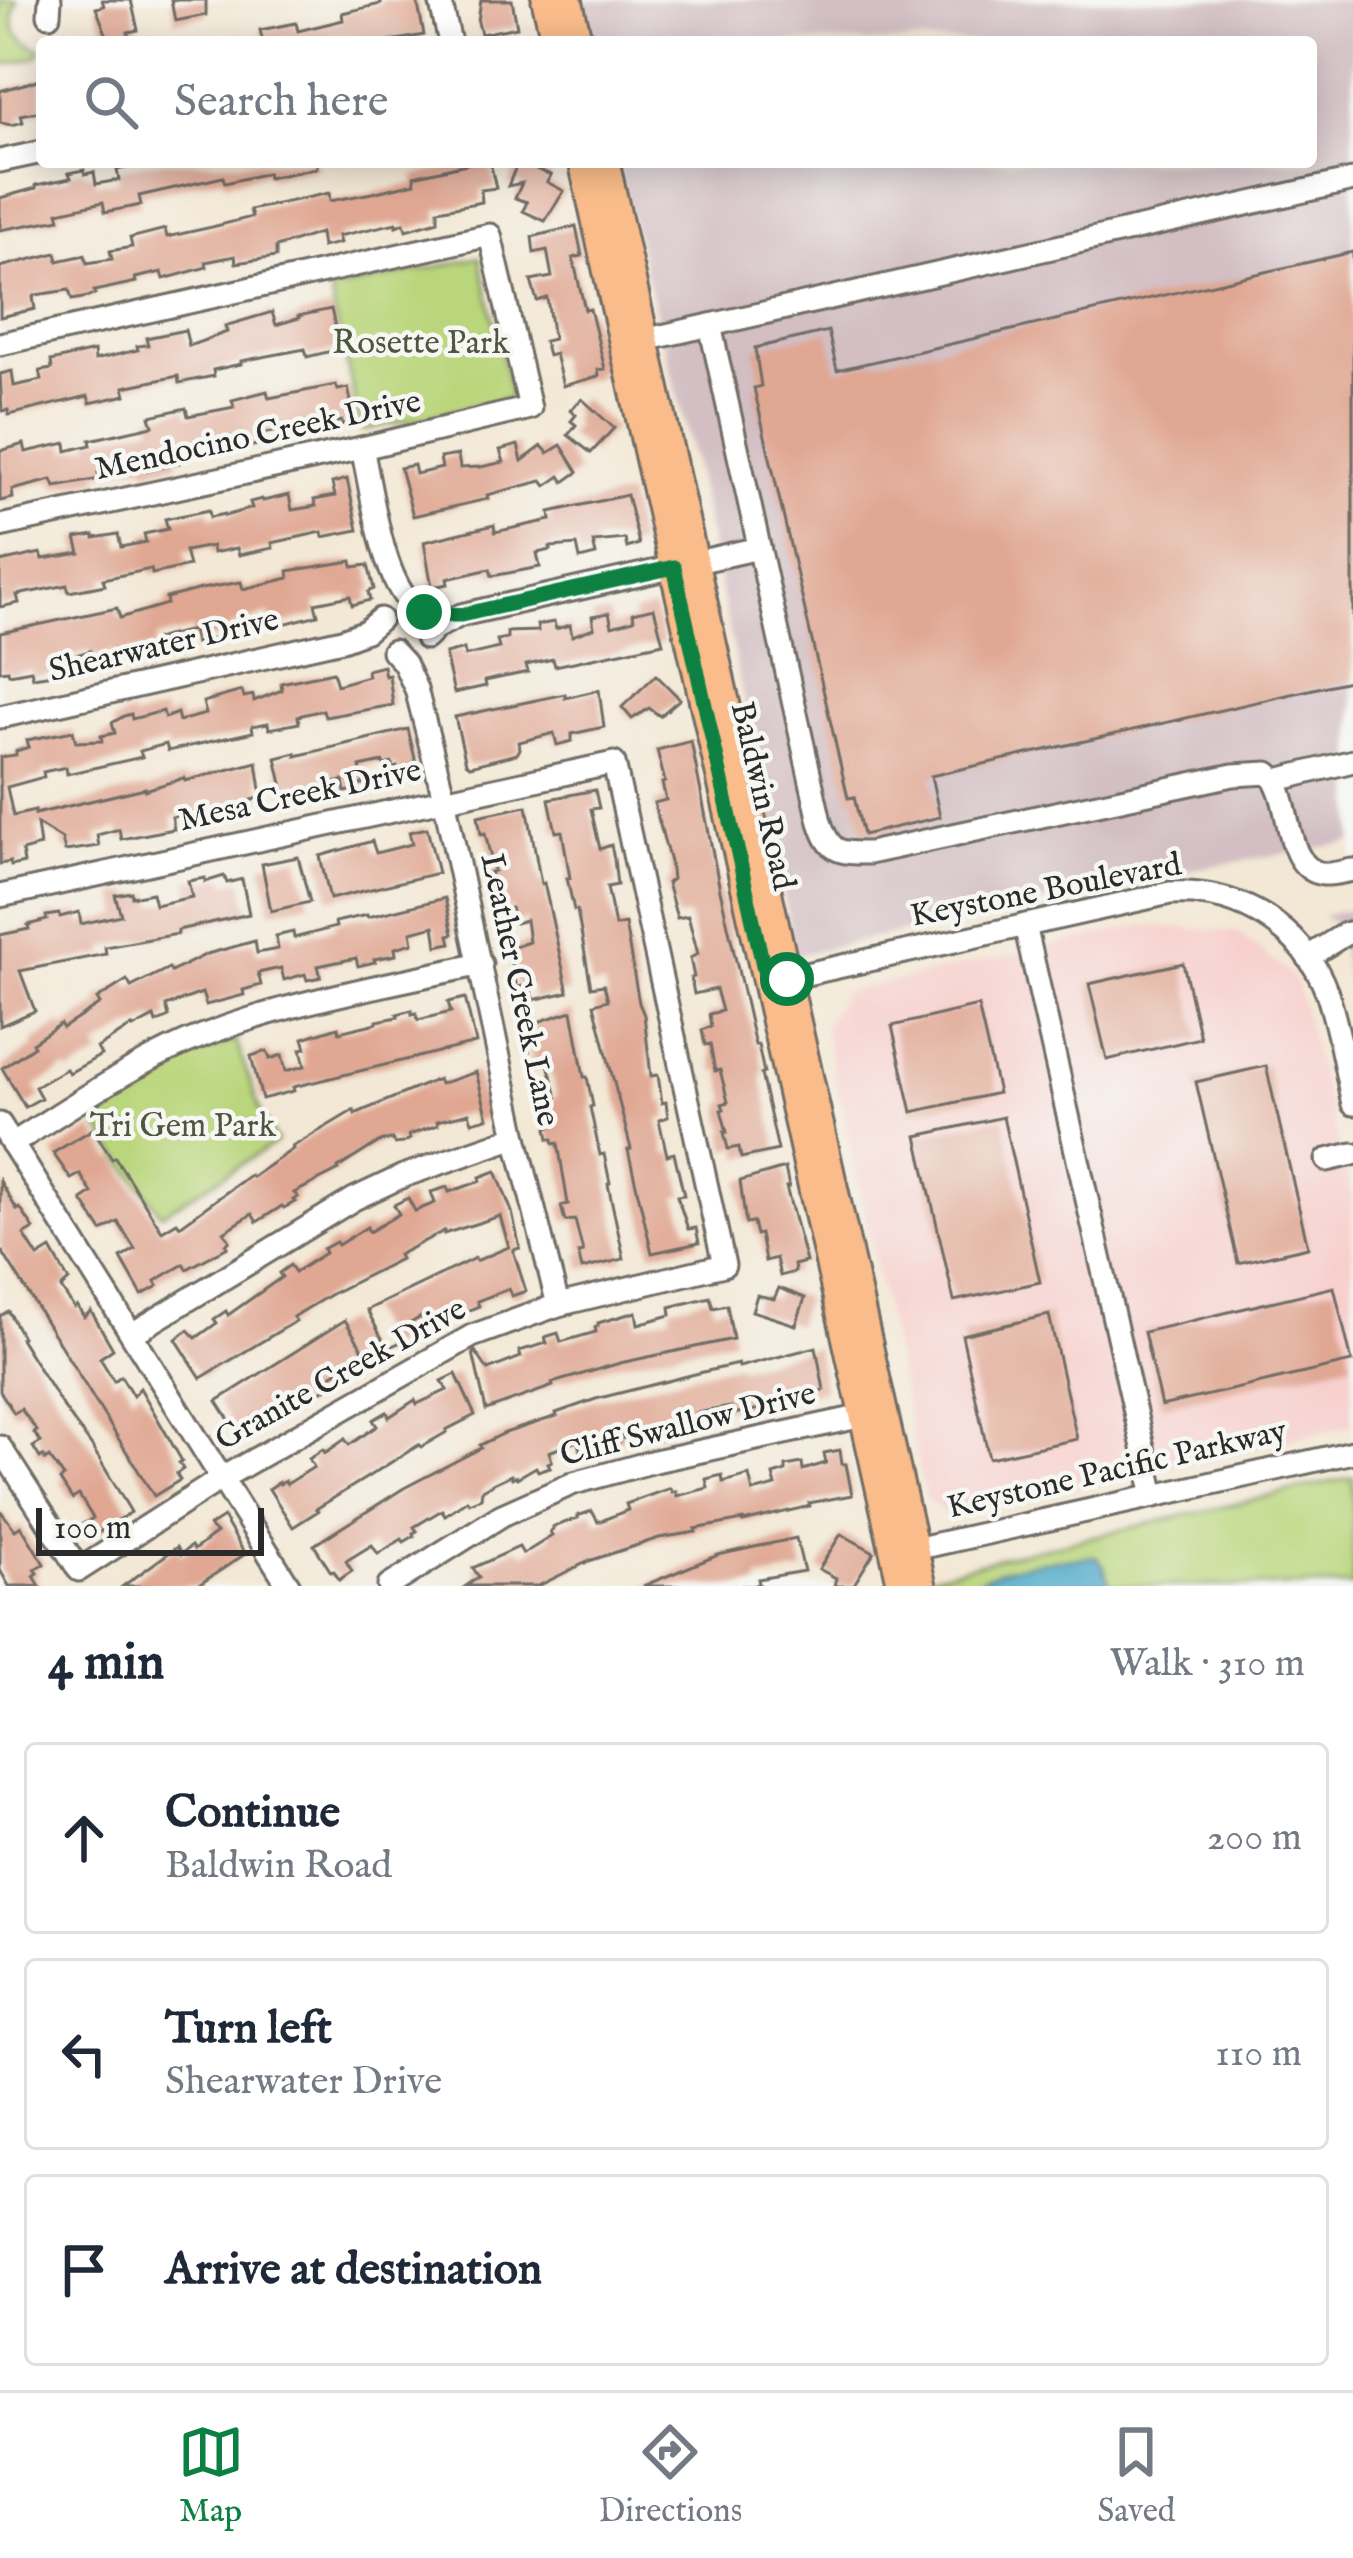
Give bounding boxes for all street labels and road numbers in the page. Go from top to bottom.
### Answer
street label: Mendocino Creek Drive [91,381,425,491]
street label: Shearwater Drive [45,599,283,693]
street label: Baldwin Road [720,698,804,895]
street label: Mesa Creek Drive [175,750,425,842]
street label: Keystone Boulevard [907,844,1185,938]
street label: Leather Creek Lane [470,850,568,1130]
street label: Granite Creek Drive [208,1289,474,1461]
street label: Cliff Swallow Drive [556,1373,820,1477]
street label: Keystone Pacific Parkway [943,1410,1291,1529]

